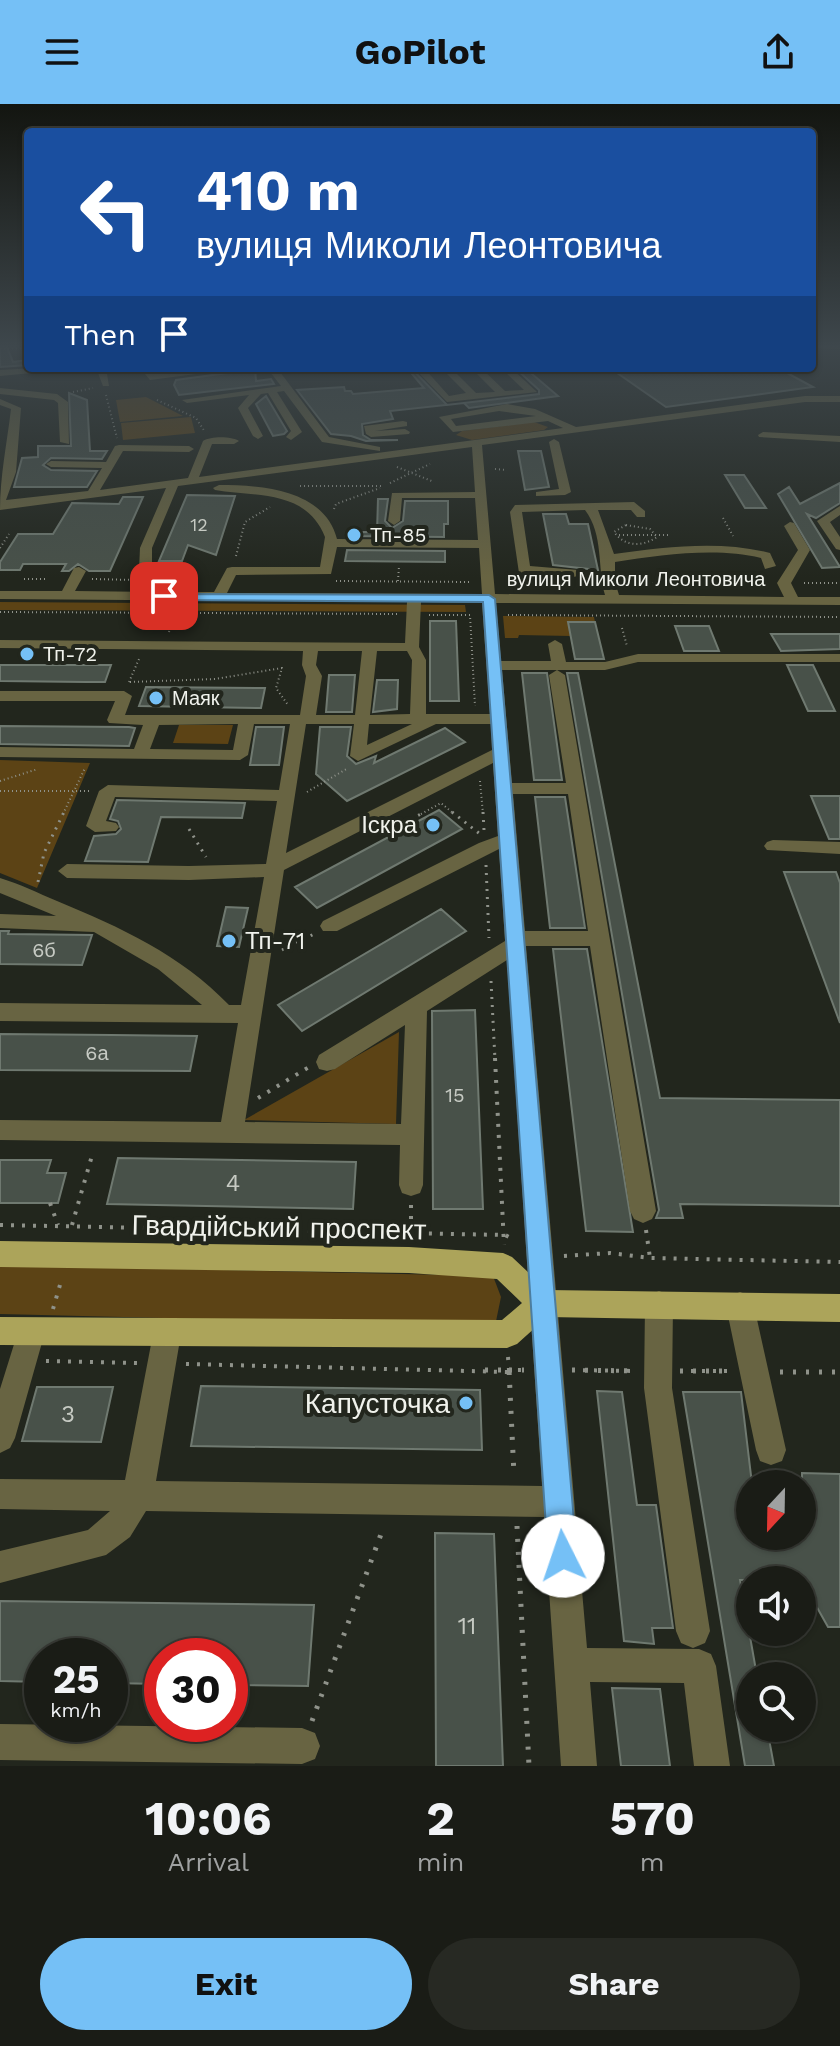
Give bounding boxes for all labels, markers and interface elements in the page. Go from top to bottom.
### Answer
icon: menu [40,30,84,74]
icon: share [756,30,800,74]
text: GoPilot [355,31,485,73]
text: 410 m [196,158,360,224]
icon: left [64,160,168,264]
text: вулиця Миколи Леонтовича [196,225,662,267]
icon: arrive [152,312,196,356]
text: Then [64,317,136,352]
house number: 12 [190,514,208,535]
place label: Тп-85 [370,523,426,547]
marker: Тп-85 [345,526,363,544]
pin [130,562,198,630]
street label: вулиця Миколи Леонтовича [507,567,766,591]
icon: arrive [142,574,186,618]
place label: Тп-72 [43,642,97,666]
marker: Тп-72 [18,645,36,663]
place label: Маяк [172,686,220,710]
marker: Маяк [147,689,165,707]
place label: Іскра [361,811,418,839]
marker: Іскра [424,816,442,834]
place label: Тп-71 [245,927,305,955]
marker: Тп-71 [220,932,238,950]
house number: 6б [32,938,56,962]
house number: 6а [85,1041,110,1065]
house number: 15 [445,1083,465,1107]
house number: 4 [226,1169,240,1197]
street label: Гвардійський проспект [131,1208,427,1247]
place label: Капусточка [305,1387,450,1420]
marker: Капусточка [457,1394,475,1412]
house number: 3 [61,1400,75,1428]
north arrow [736,1470,816,1550]
map controls [736,1470,816,1742]
position arrow [521,1514,605,1598]
button: sound [736,1566,816,1646]
house number: 11 [458,1612,476,1640]
speed limit sign: 30 [144,1638,248,1742]
text: 25 [52,1656,100,1703]
button: search [736,1662,816,1742]
text: km/h [50,1698,102,1722]
text: 10:06 [145,1790,272,1847]
text: 2 [426,1790,455,1847]
text: 570 [610,1790,695,1847]
text: Arrival [168,1847,249,1877]
text: min [417,1847,464,1877]
text: m [640,1847,665,1877]
button: Exit [40,1938,412,2030]
button: Share [428,1938,800,2030]

